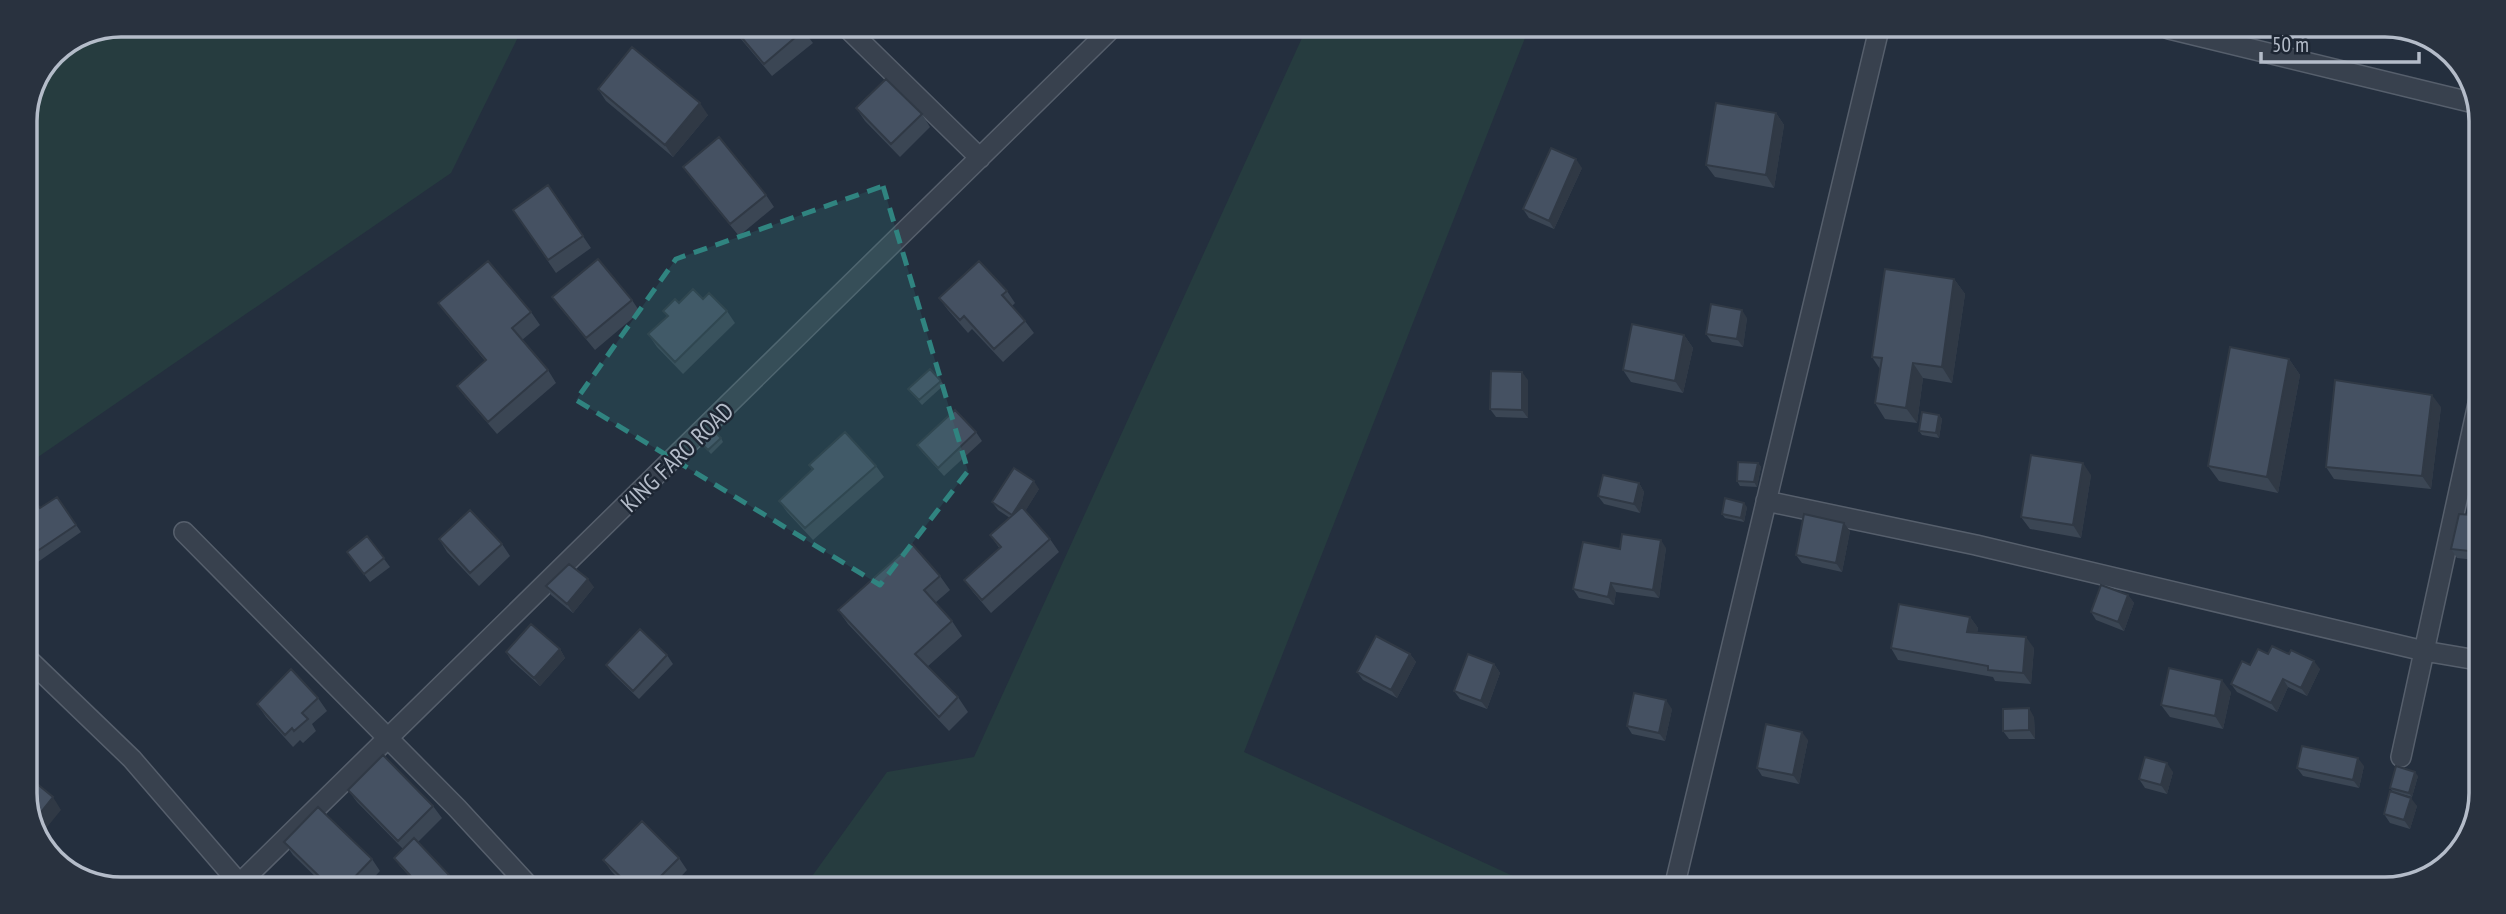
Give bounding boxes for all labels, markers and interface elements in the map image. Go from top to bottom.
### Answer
scale bar [2261,21,2418,65]
text: 50 m [2272,31,2309,58]
street label: KING FARO ROAD [614,395,740,519]

